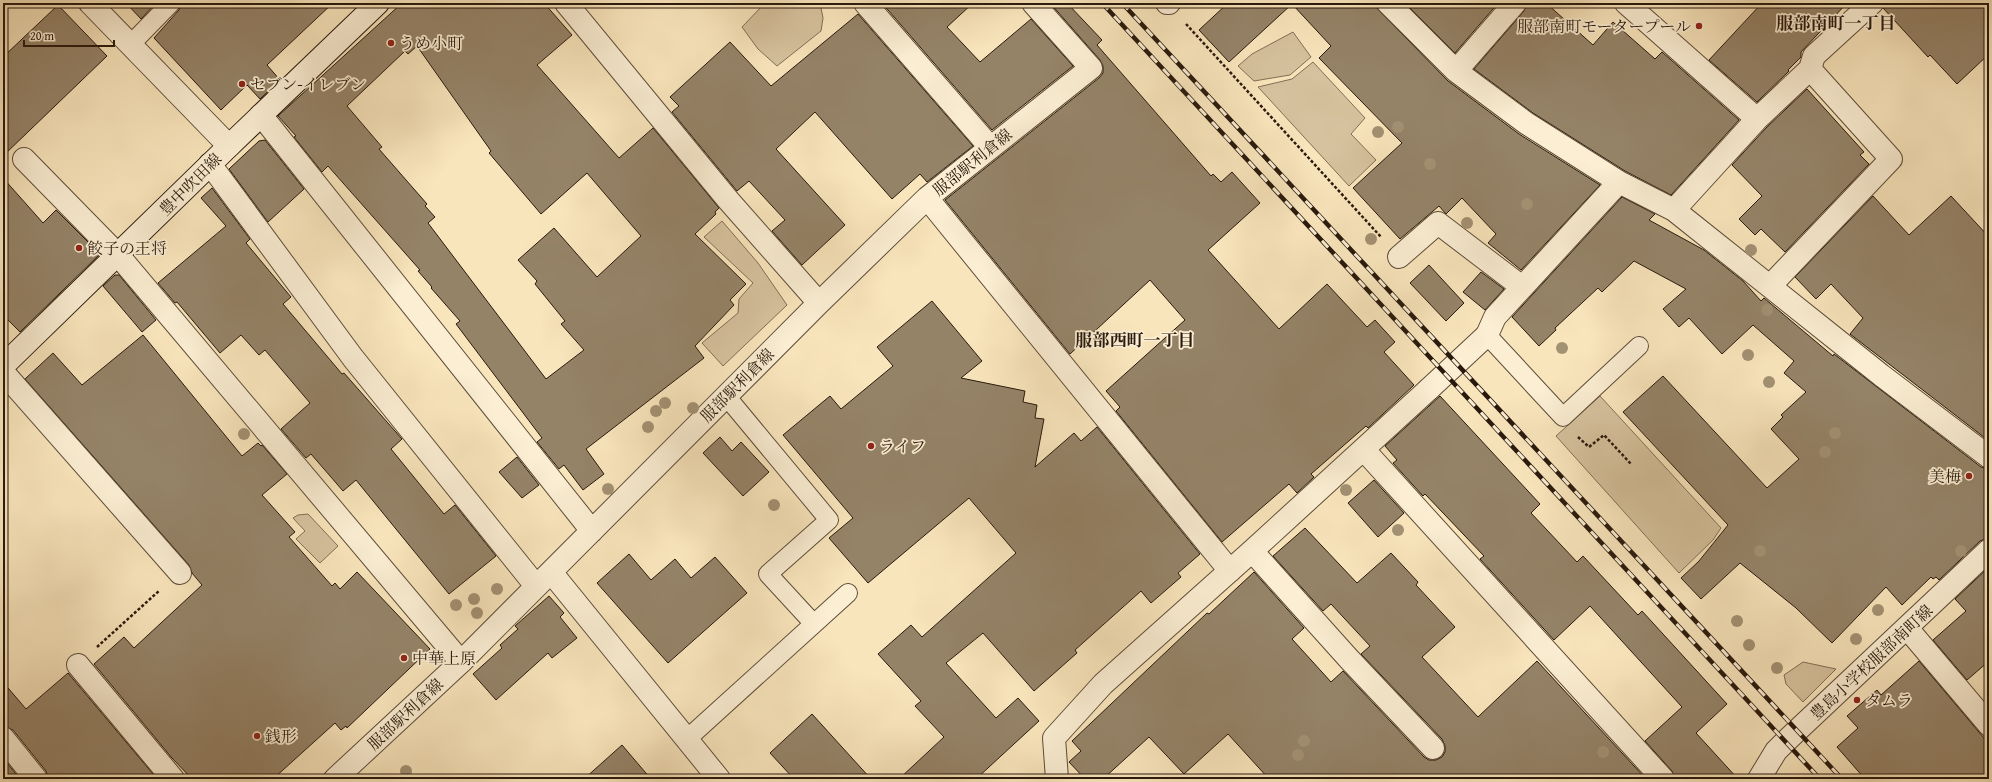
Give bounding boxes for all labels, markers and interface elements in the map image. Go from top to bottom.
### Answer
district label: 服部南町一丁目 [1777,10,1896,35]
place label: 服部南町モータープール [1517,14,1691,38]
marker: 服部南町モータープール [1694,21,1704,31]
scale bar [24,22,114,48]
text: 20 m [30,27,54,44]
place label: うめ小町 [399,31,463,55]
marker: うめ小町 [386,38,396,48]
place label: セブン-イレブン [250,72,366,96]
marker: セブン-イレブン [237,79,247,89]
street label: 服部駅利倉線 [927,122,1017,202]
street label: 豊中吹田線 [153,147,227,221]
place label: 餃子の王将 [87,236,167,260]
marker: 餃子の王将 [74,243,84,253]
district label: 服部西町一丁目 [1076,327,1195,352]
street label: 服部駅利倉線 [695,343,779,427]
place label: ライフ [879,434,926,458]
marker: ライフ [866,441,876,451]
place label: 美梅 [1929,464,1961,488]
marker: 美梅 [1964,471,1974,481]
street label: 豊島小学校服部南町線 [1804,599,1938,725]
place label: 中華上原 [412,646,476,670]
marker: 中華上原 [399,653,409,663]
street label: 服部駅利倉線 [362,672,448,756]
place label: タムラ [1865,688,1913,712]
marker: タムラ [1852,695,1862,705]
place label: 銭形 [264,724,297,748]
marker: 銭形 [252,731,262,741]

